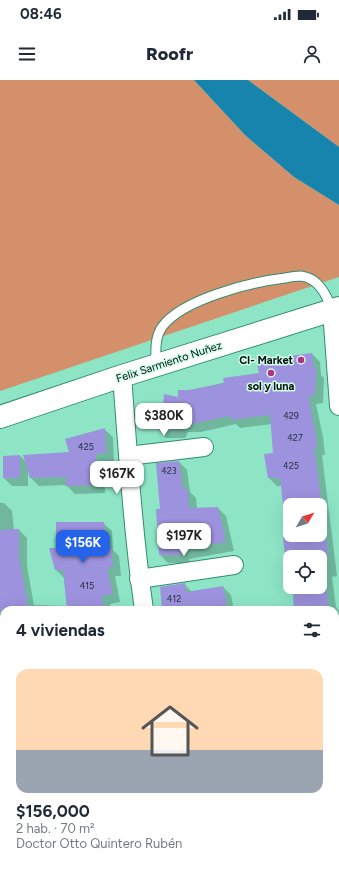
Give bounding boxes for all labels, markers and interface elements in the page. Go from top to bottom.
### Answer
text: 08:46 [20,5,62,23]
icon: menu [16,43,38,65]
text: Roofr [146,43,193,65]
icon: person [301,43,323,65]
street label: Felix Sarmiento Nuñez [114,339,224,385]
place label: CI- Market [239,354,294,367]
marker: CI- Market [296,355,306,365]
marker: sol y luna [266,368,276,378]
place label: sol y luna [248,380,295,393]
pin: $380K [136,403,192,437]
text: $380K [144,408,184,423]
house number: 429 [283,410,299,421]
house number: 427 [287,432,303,443]
house number: 425 [78,441,94,452]
house number: 425 [283,460,299,471]
pin: $167K [89,461,145,495]
house number: 423 [161,465,177,476]
text: $167K [99,466,135,481]
north arrow [283,498,327,542]
map controls [283,498,327,594]
pin: $197K [156,523,212,557]
text: $197K [166,528,202,543]
pin: $156K [55,530,111,564]
text: $156K [65,535,101,550]
button: locate [283,550,327,594]
house number: 415 [80,580,94,591]
house number: 412 [167,593,181,604]
icon: filters [301,619,323,641]
text: 4 viviendas [16,620,105,640]
icon: home [134,695,206,767]
text: $156,000 [16,801,90,821]
text: 2 hab. · 70 m² [16,821,95,836]
text: Doctor Otto Quintero Rubén [16,836,182,851]

